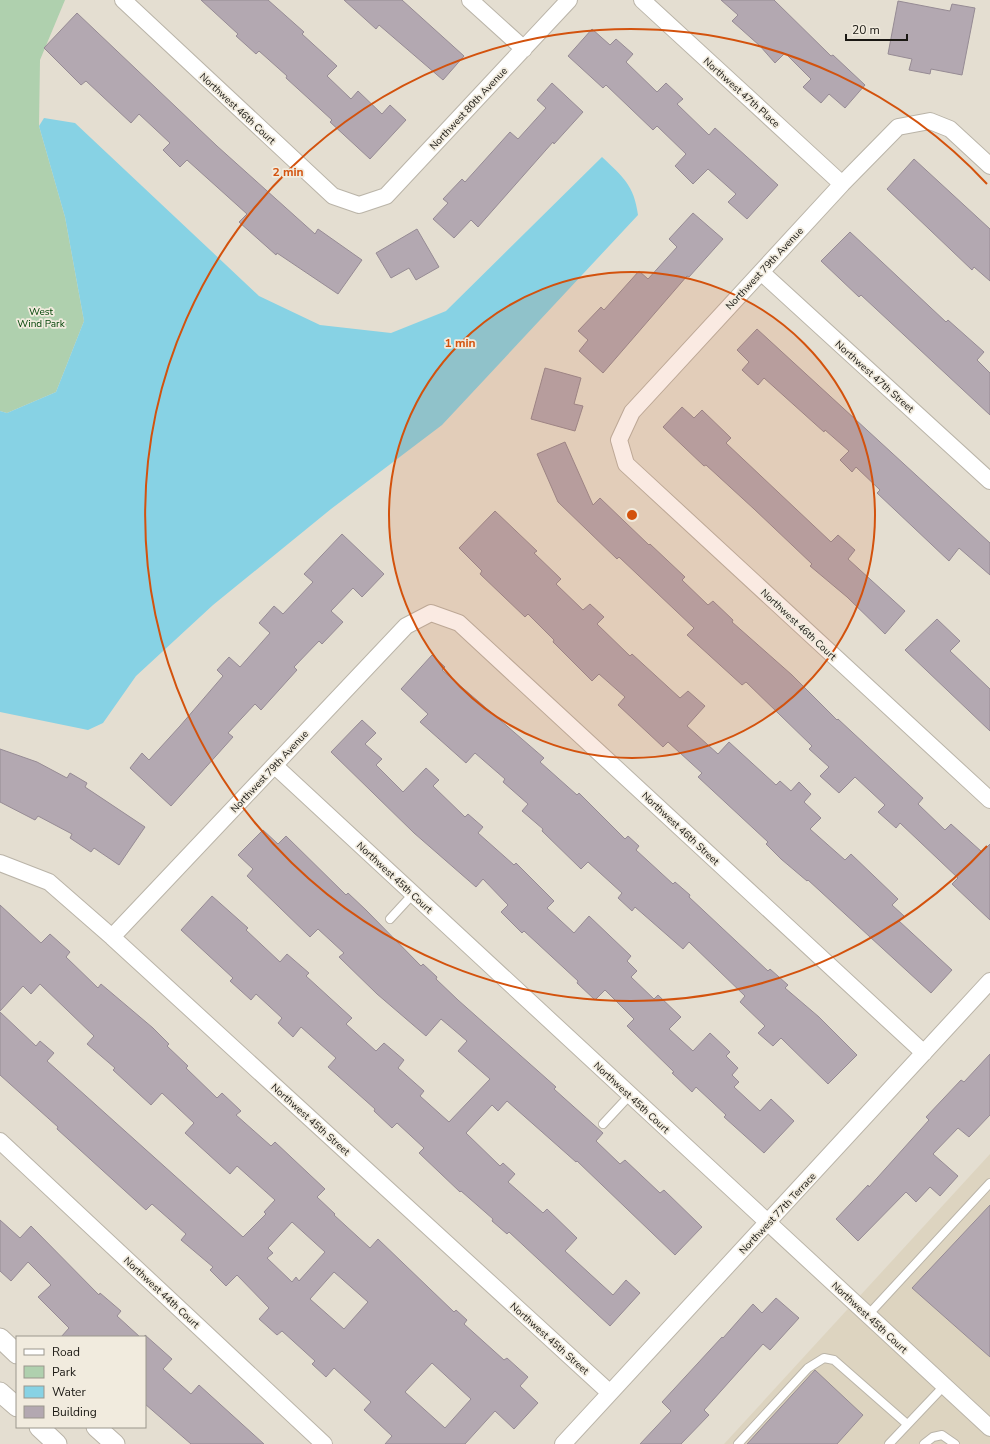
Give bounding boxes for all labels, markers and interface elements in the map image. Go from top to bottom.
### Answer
scale bar [846,16,907,42]
text: 20 m [852,22,880,38]
street label: Northwest 47th Place [700,55,783,131]
street label: Northwest 80th Avenue [427,64,511,153]
street label: Northwest 46th Court [196,70,279,148]
text: 2 min [272,164,304,180]
street label: Northwest 79th Avenue [723,224,807,313]
park label: West Wind Park [17,305,66,331]
text: 1 min [444,335,476,351]
street label: Northwest 47th Street [832,338,917,416]
centre of rings [625,508,639,522]
street label: Northwest 46th Court [757,586,840,664]
street label: Northwest 79th Avenue [228,727,312,816]
street label: Northwest 46th Street [638,789,723,869]
street label: Northwest 45th Court [353,839,436,917]
street label: Northwest 45th Court [590,1059,673,1137]
street label: Northwest 45th Street [268,1081,353,1159]
street label: Northwest 77th Terrace [736,1170,819,1258]
street label: Northwest 44th Court [120,1254,203,1332]
street label: Northwest 45th Court [828,1279,911,1357]
street label: Northwest 45th Street [507,1300,592,1378]
legend [16,1336,146,1428]
text: Road [52,1344,80,1360]
text: Park [52,1364,77,1380]
text: Water [52,1384,86,1400]
text: Building [52,1404,97,1420]

